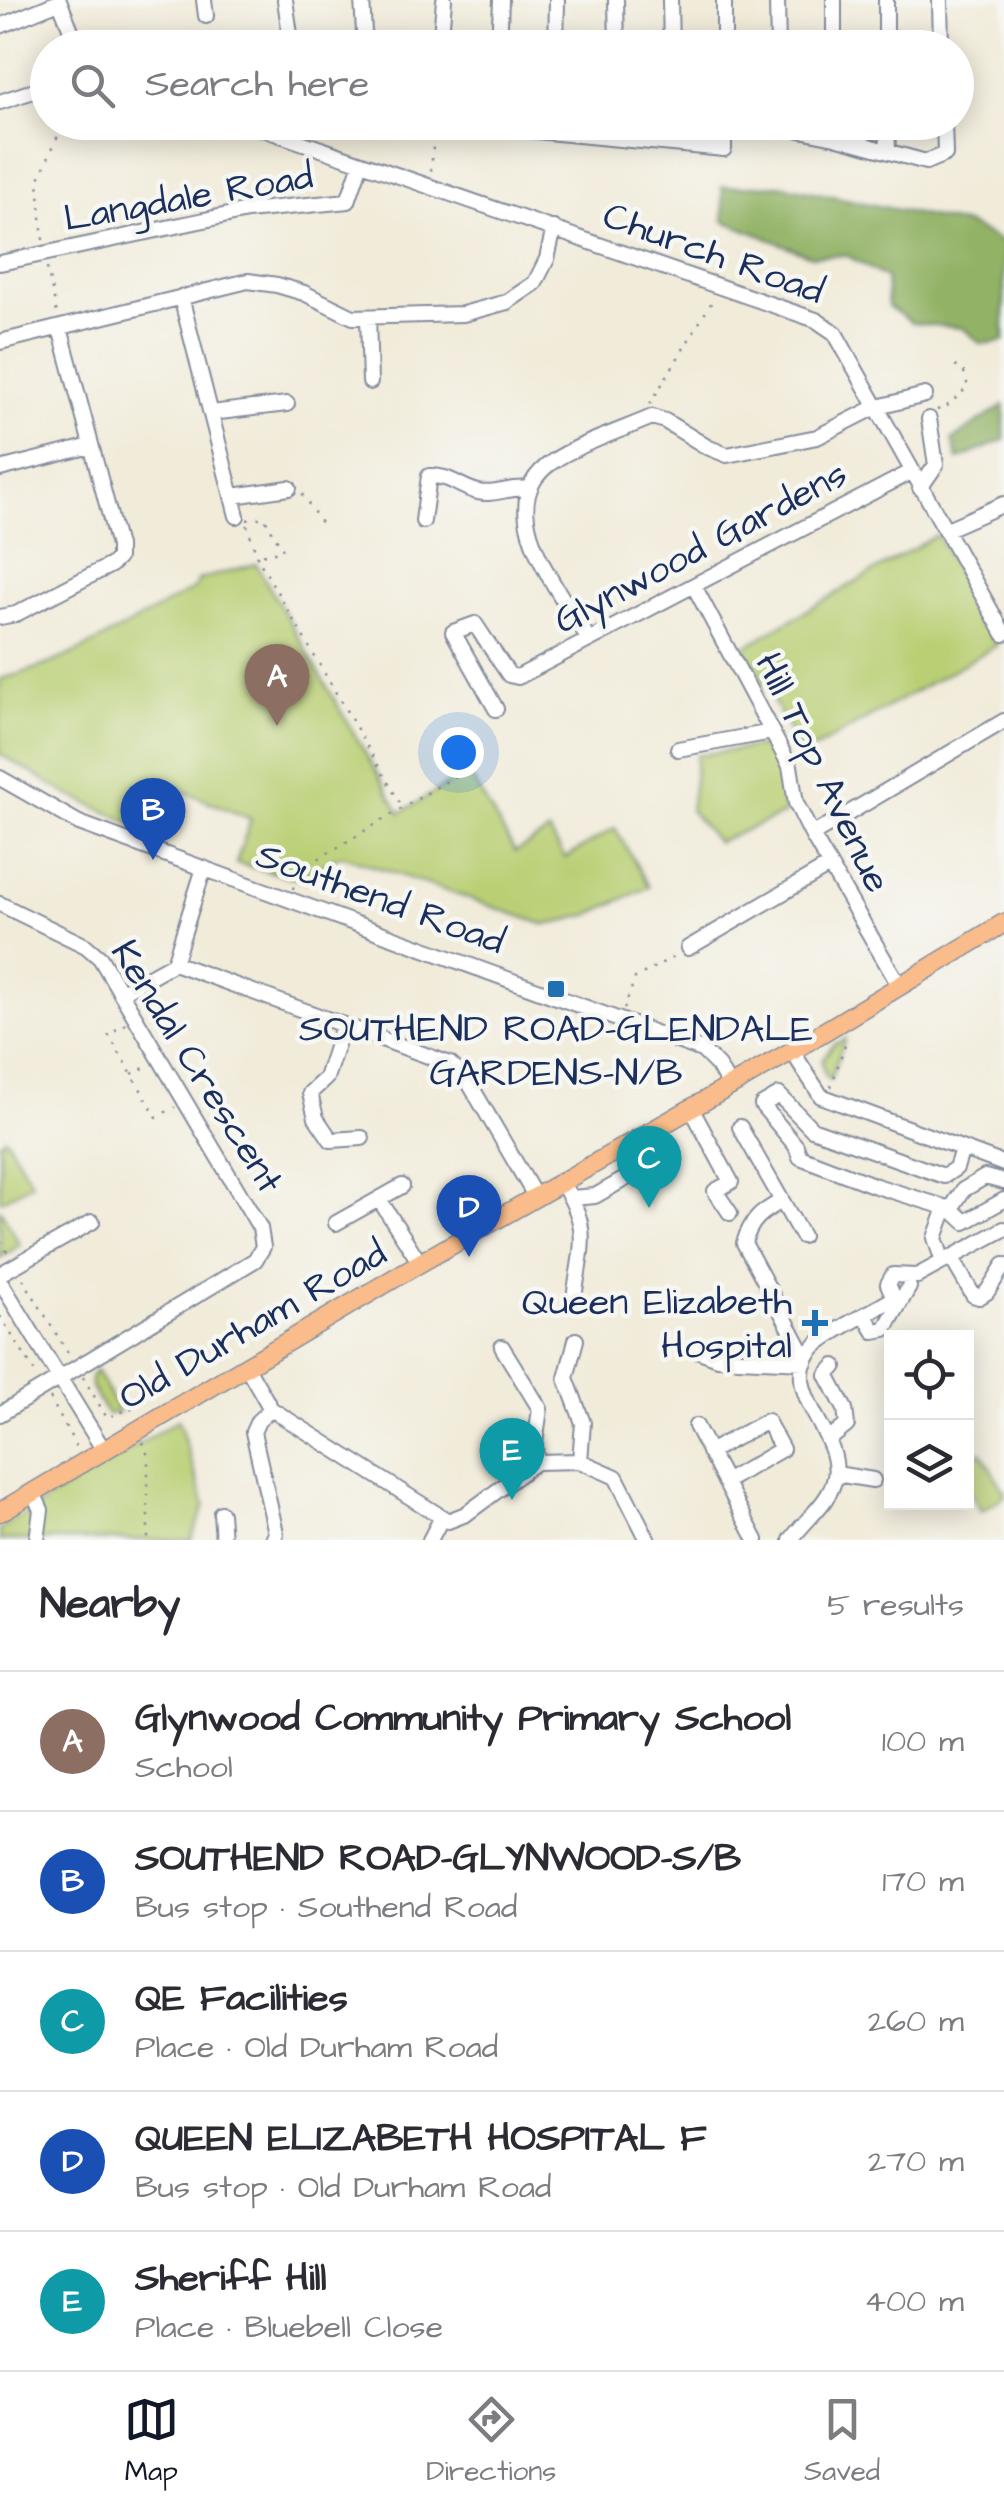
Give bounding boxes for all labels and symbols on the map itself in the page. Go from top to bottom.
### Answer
street label: Langdale Road [60,150,317,245]
street label: Church Road [596,190,831,318]
street label: Glynwood Gardens [545,449,857,648]
pin: A [244,644,310,726]
street label: Hill Top Avenue [742,644,903,901]
your location [433,727,484,778]
pin: B [120,778,186,860]
street label: Southend Road [249,830,512,968]
street label: Kendal Crescent [98,931,295,1203]
marker: SOUTHEND ROAD-GLENDALE GARDENS-N/B [545,978,567,1000]
place label: SOUTHEND ROAD-GLENDALE GARDENS-N/B [299,1004,813,1100]
pin: C [616,1126,682,1208]
pin: D [436,1174,502,1257]
street label: Old Durham Road [110,1228,396,1424]
place label: Queen Elizabeth Hospital [522,1277,792,1373]
marker: Queen Elizabeth Hospital [802,1310,828,1336]
pin: E [480,1418,544,1500]

